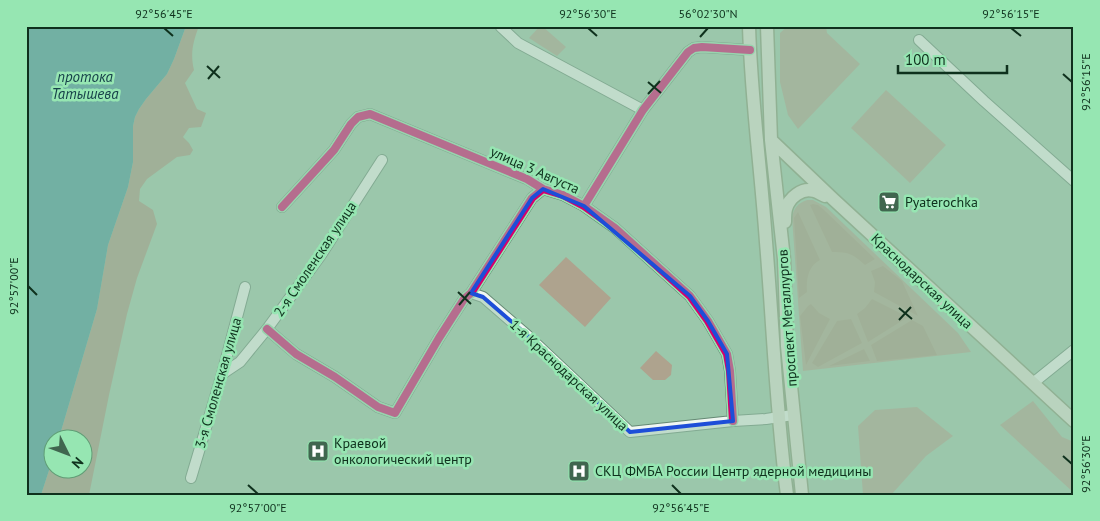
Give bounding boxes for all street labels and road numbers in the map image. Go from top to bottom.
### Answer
street label: улица 3 Августа [488,142,582,198]
street label: 2-я Смоленская улица [270,198,360,320]
street label: Краснодарская улица [867,229,977,333]
street label: проспект Металлургов [773,249,801,387]
street label: 3-я Смоленская улица [191,315,245,450]
street label: 1-я Краснодарская улица [506,315,632,435]

